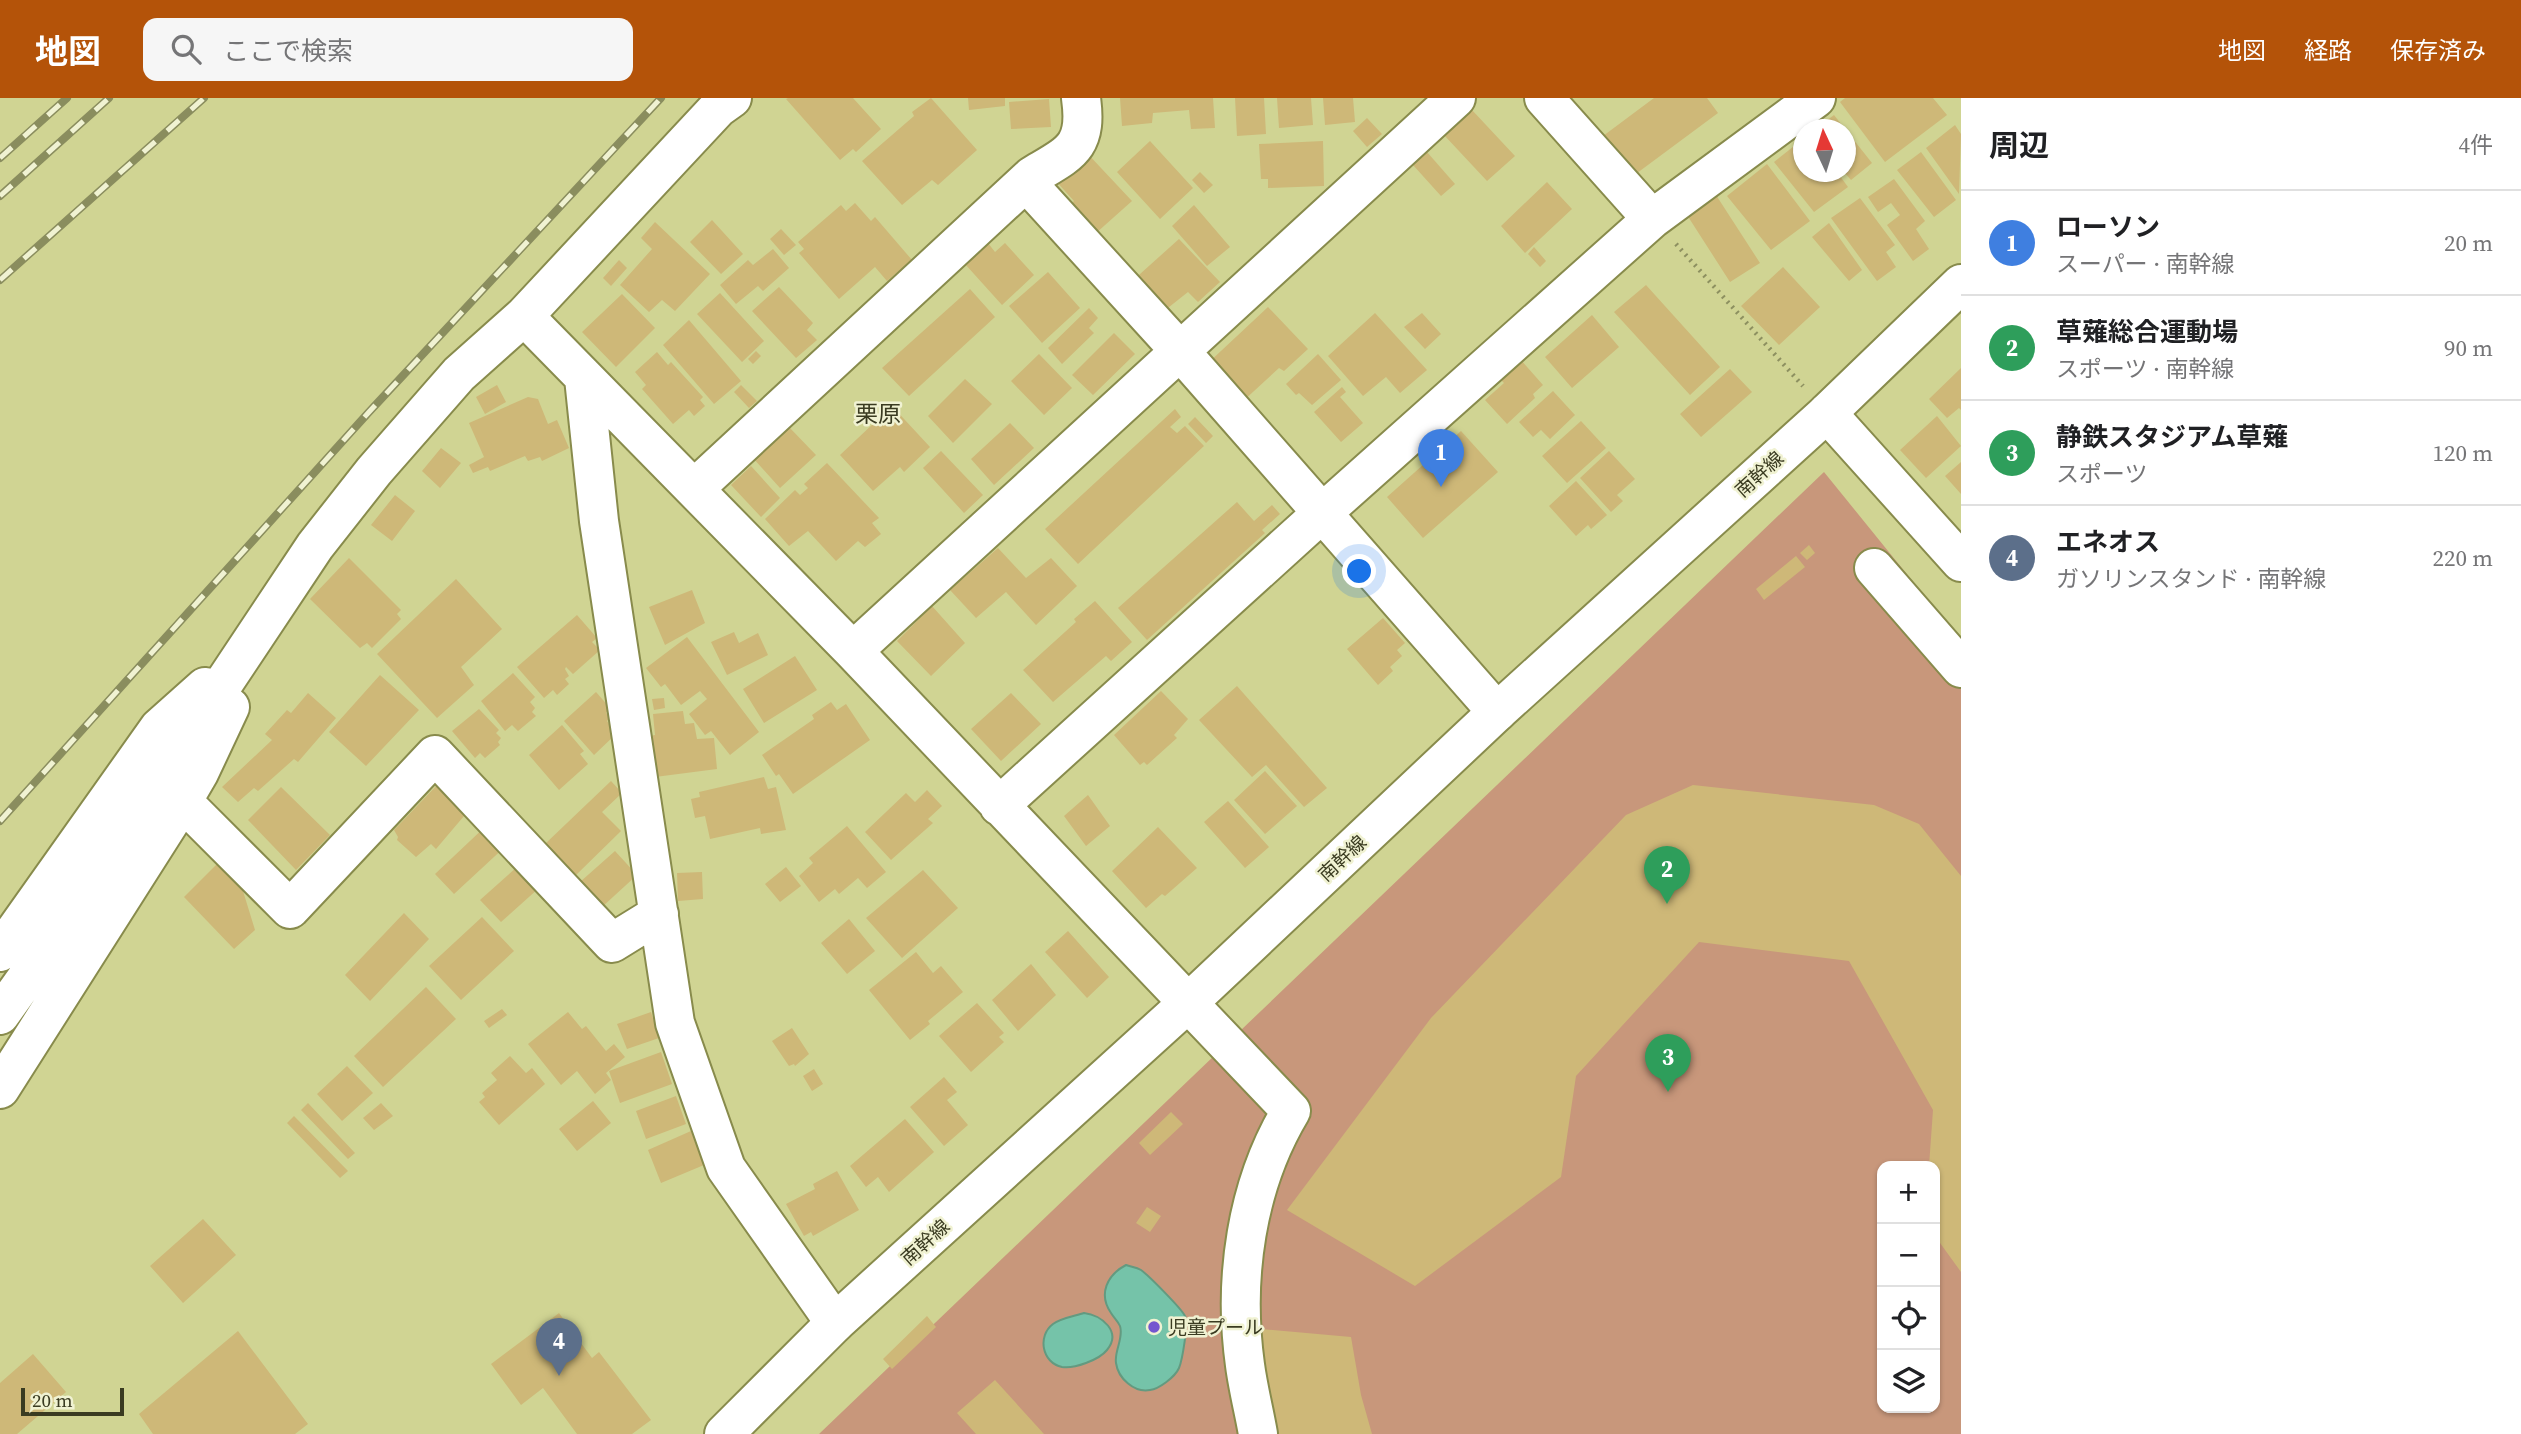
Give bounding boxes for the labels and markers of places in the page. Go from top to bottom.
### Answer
pin: 1 [1418,429,1464,487]
pin: 2 [1644,846,1690,904]
pin: 3 [1645,1034,1691,1092]
place label: 児童プール [1168,1314,1263,1340]
pin: 4 [536,1318,582,1376]
marker: 児童プール [1146,1319,1162,1335]

